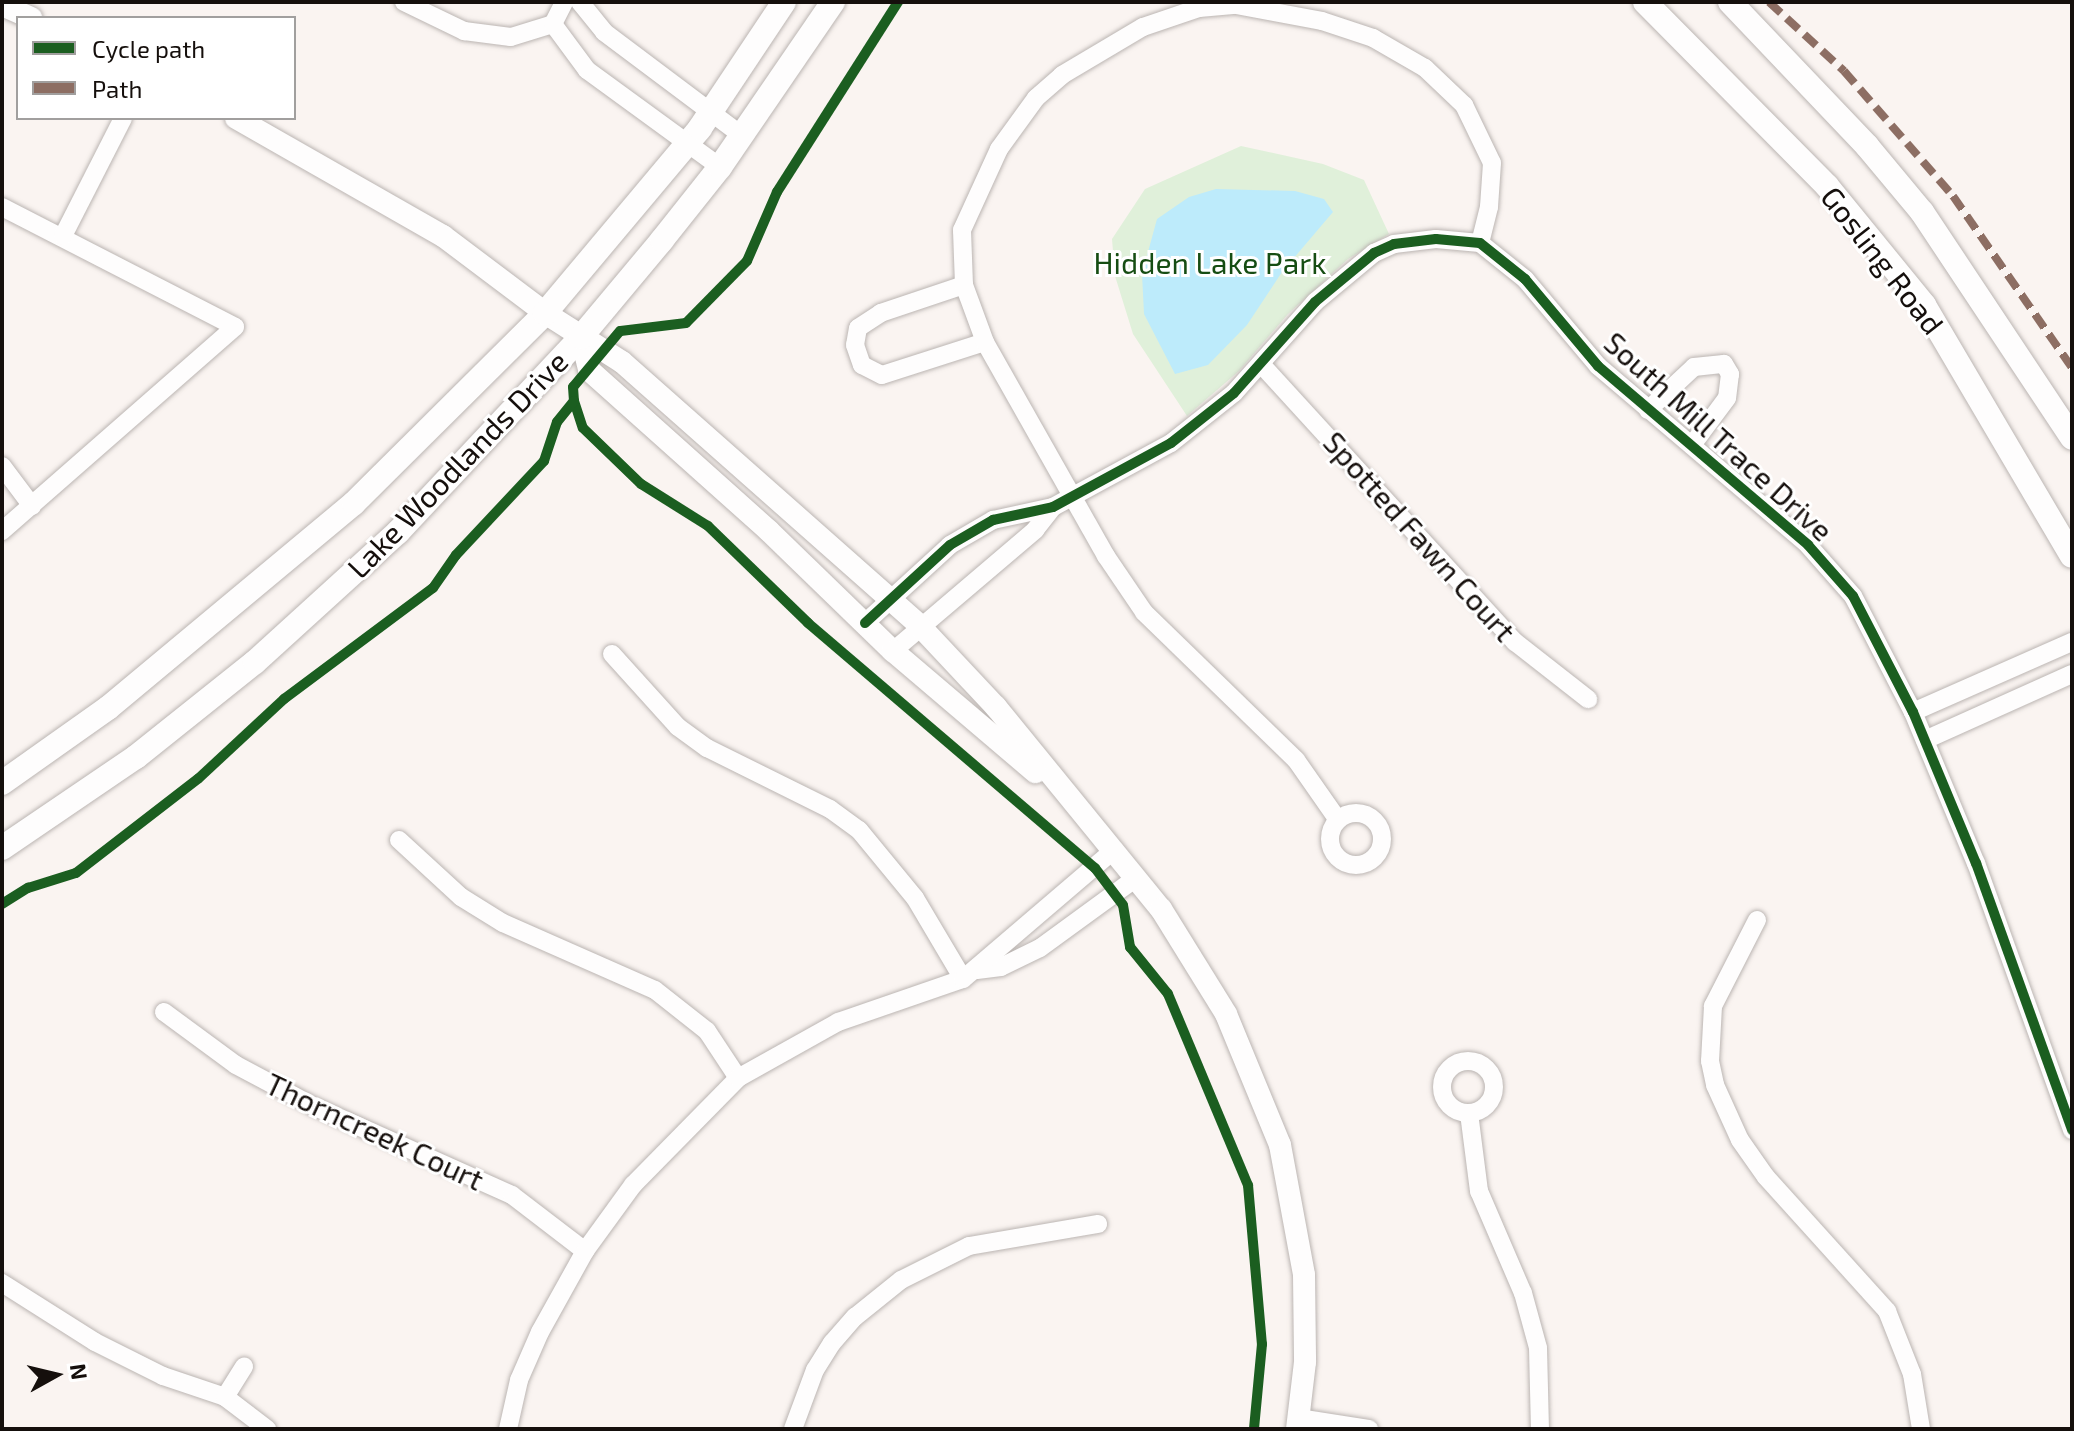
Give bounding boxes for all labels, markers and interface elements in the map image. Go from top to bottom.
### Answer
legend [16,16,296,120]
text: Cycle path [92,34,205,63]
text: Path [92,74,142,103]
street label: Gosling Road [1814,179,1952,341]
park label: Hidden Lake Park [1094,244,1326,280]
street label: South Mill Trace Drive [1597,323,1841,549]
street label: Lake Woodlands Drive [339,343,575,585]
street label: Spotted Fawn Court [1316,424,1524,648]
street label: Thorncreek Court [260,1065,490,1197]
north arrow [16,1335,96,1415]
text: N [66,1362,94,1381]

